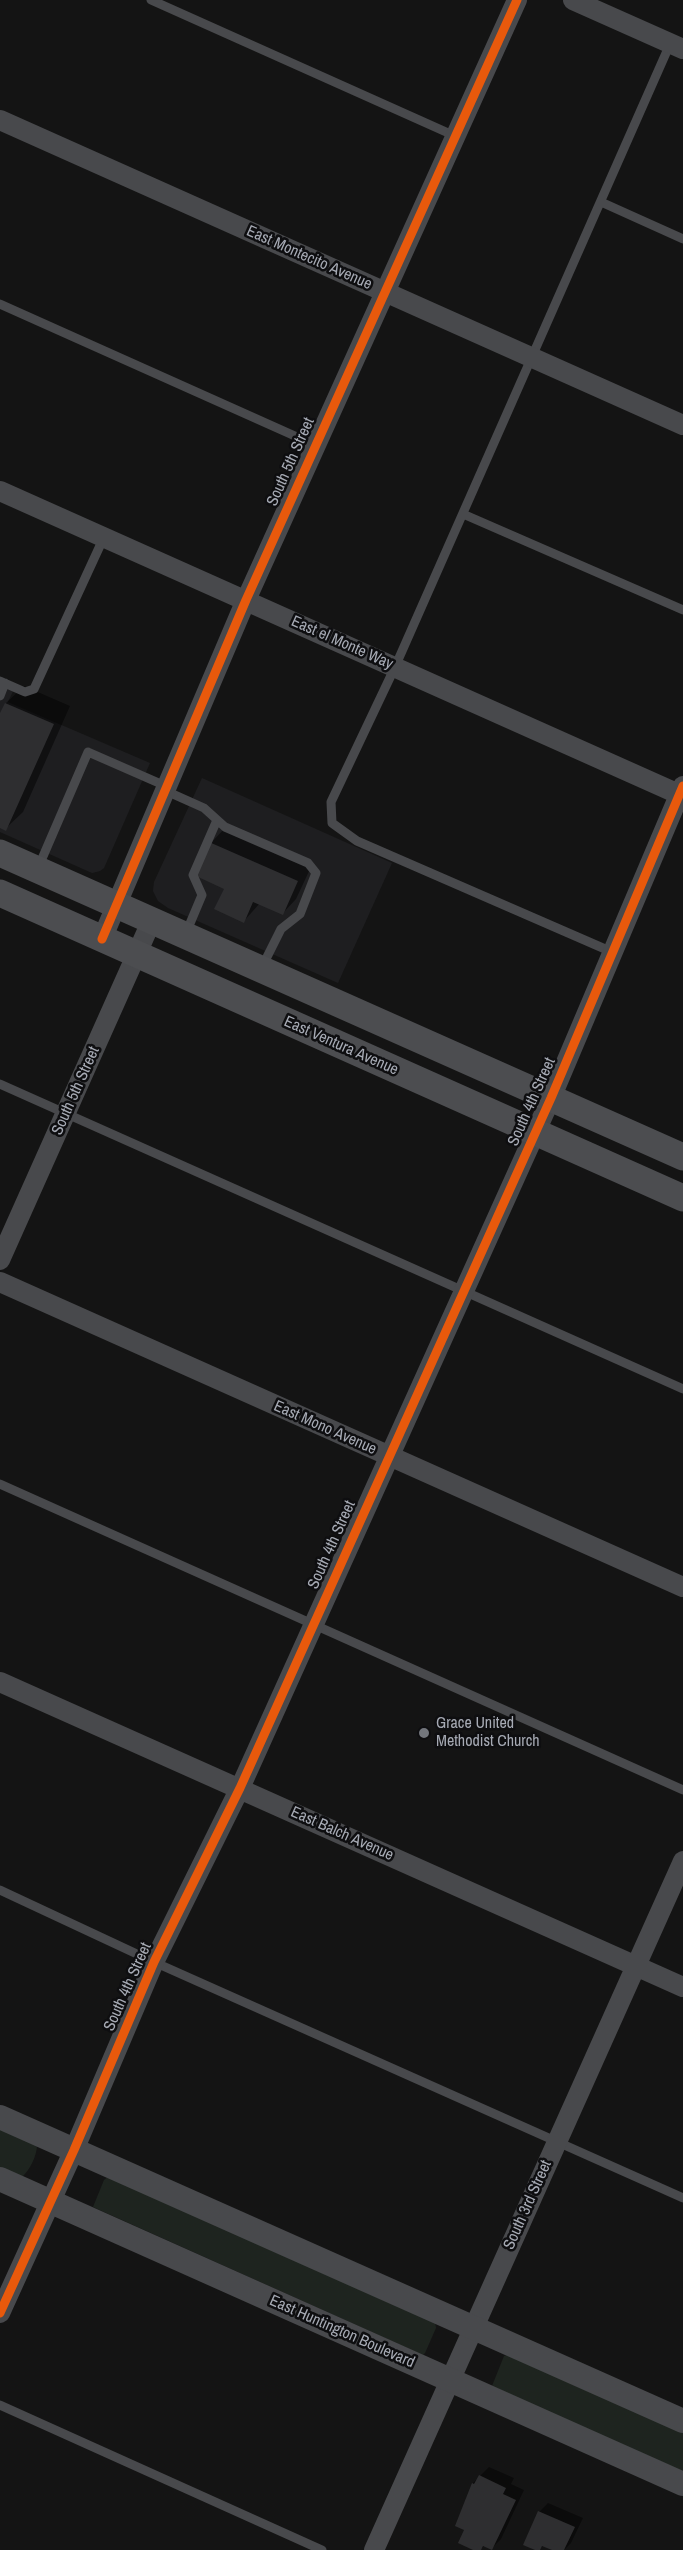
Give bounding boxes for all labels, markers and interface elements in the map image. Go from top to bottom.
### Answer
street label: East Montecito Avenue [243,222,375,294]
street label: South 5th Street [263,415,319,509]
street label: East el Monte Way [288,612,396,674]
street label: East Ventura Avenue [281,1012,401,1080]
street label: South 5th Street [48,1044,104,1138]
street label: South 4th Street [504,1055,560,1149]
street label: East Mono Avenue [271,1397,379,1459]
street label: South 4th Street [304,1498,360,1592]
place label: Grace United Methodist Church [436,1714,540,1752]
marker: Grace United Methodist Church [417,1726,431,1740]
street label: East Balch Avenue [288,1803,396,1865]
street label: South 4th Street [100,1940,156,2034]
street label: South 3rd Street [500,2157,556,2253]
street label: East Huntington Boulevard [266,2291,418,2373]

